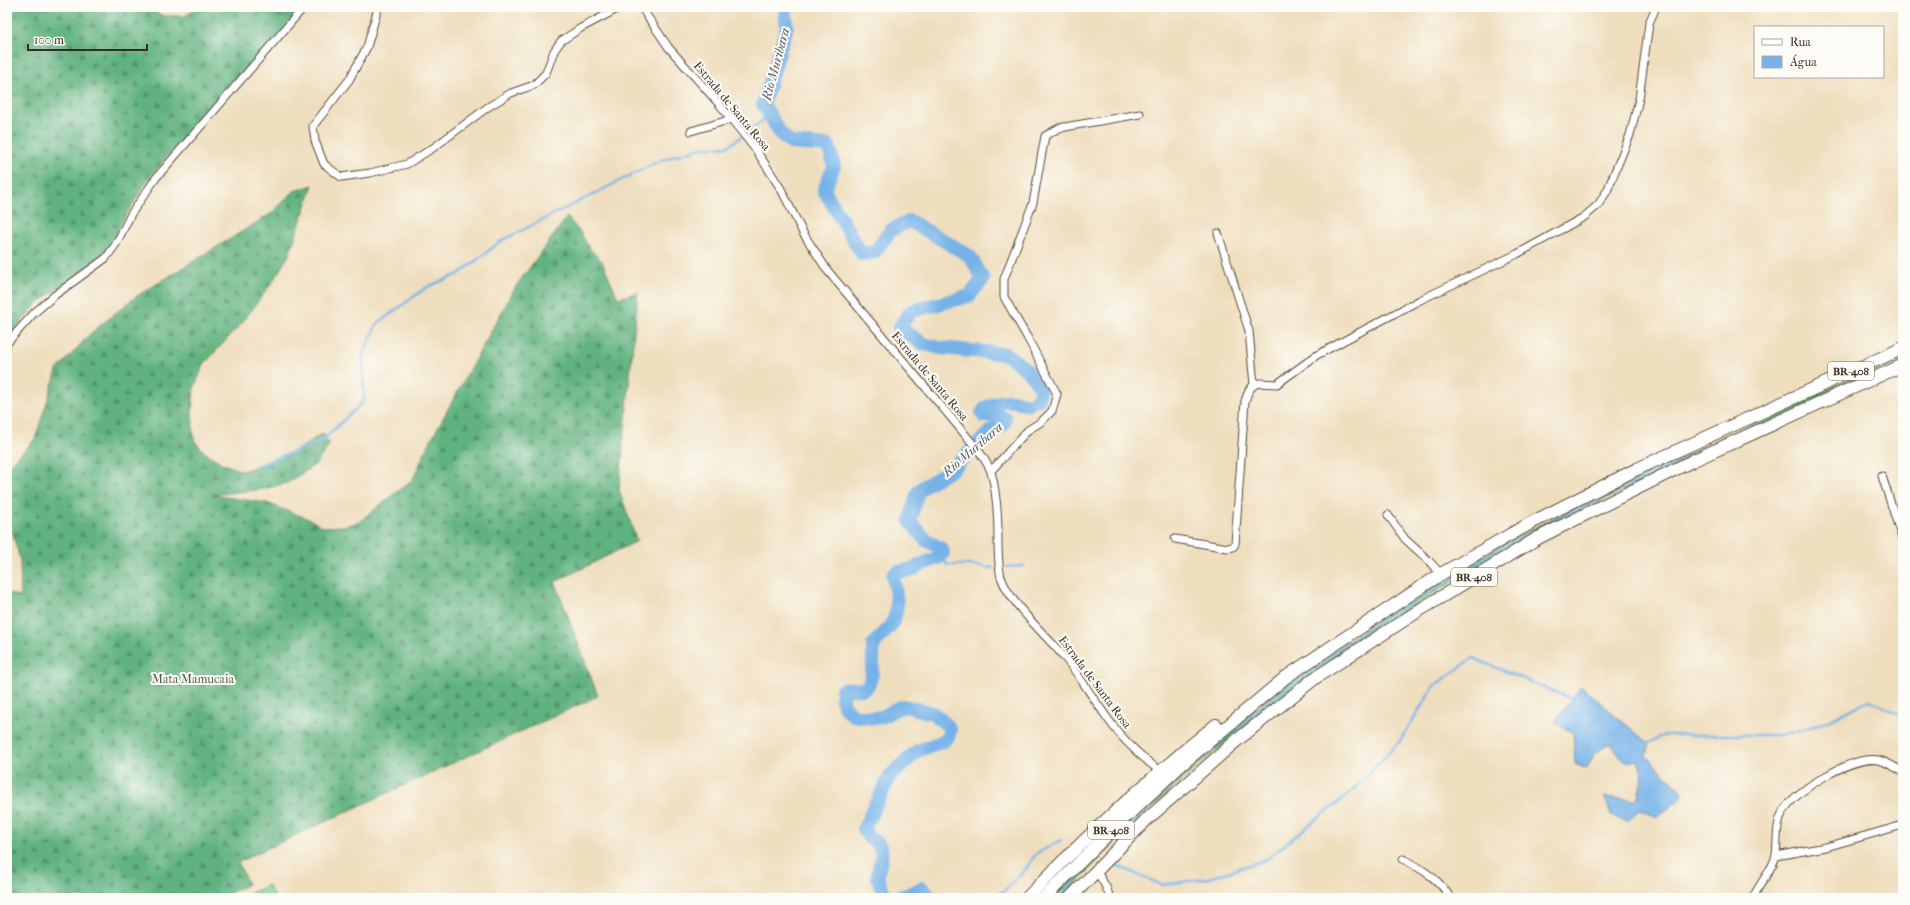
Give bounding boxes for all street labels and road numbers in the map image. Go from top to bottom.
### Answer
street label: Estrada de Santa Rosa [691,59,774,154]
street label: Estrada de Santa Rosa [889,329,972,424]
road number: BR-408 [1828,362,1874,380]
road number: BR-408 [1451,568,1497,586]
street label: Estrada de Santa Rosa [1056,633,1135,731]
road number: BR-408 [1088,821,1134,839]

